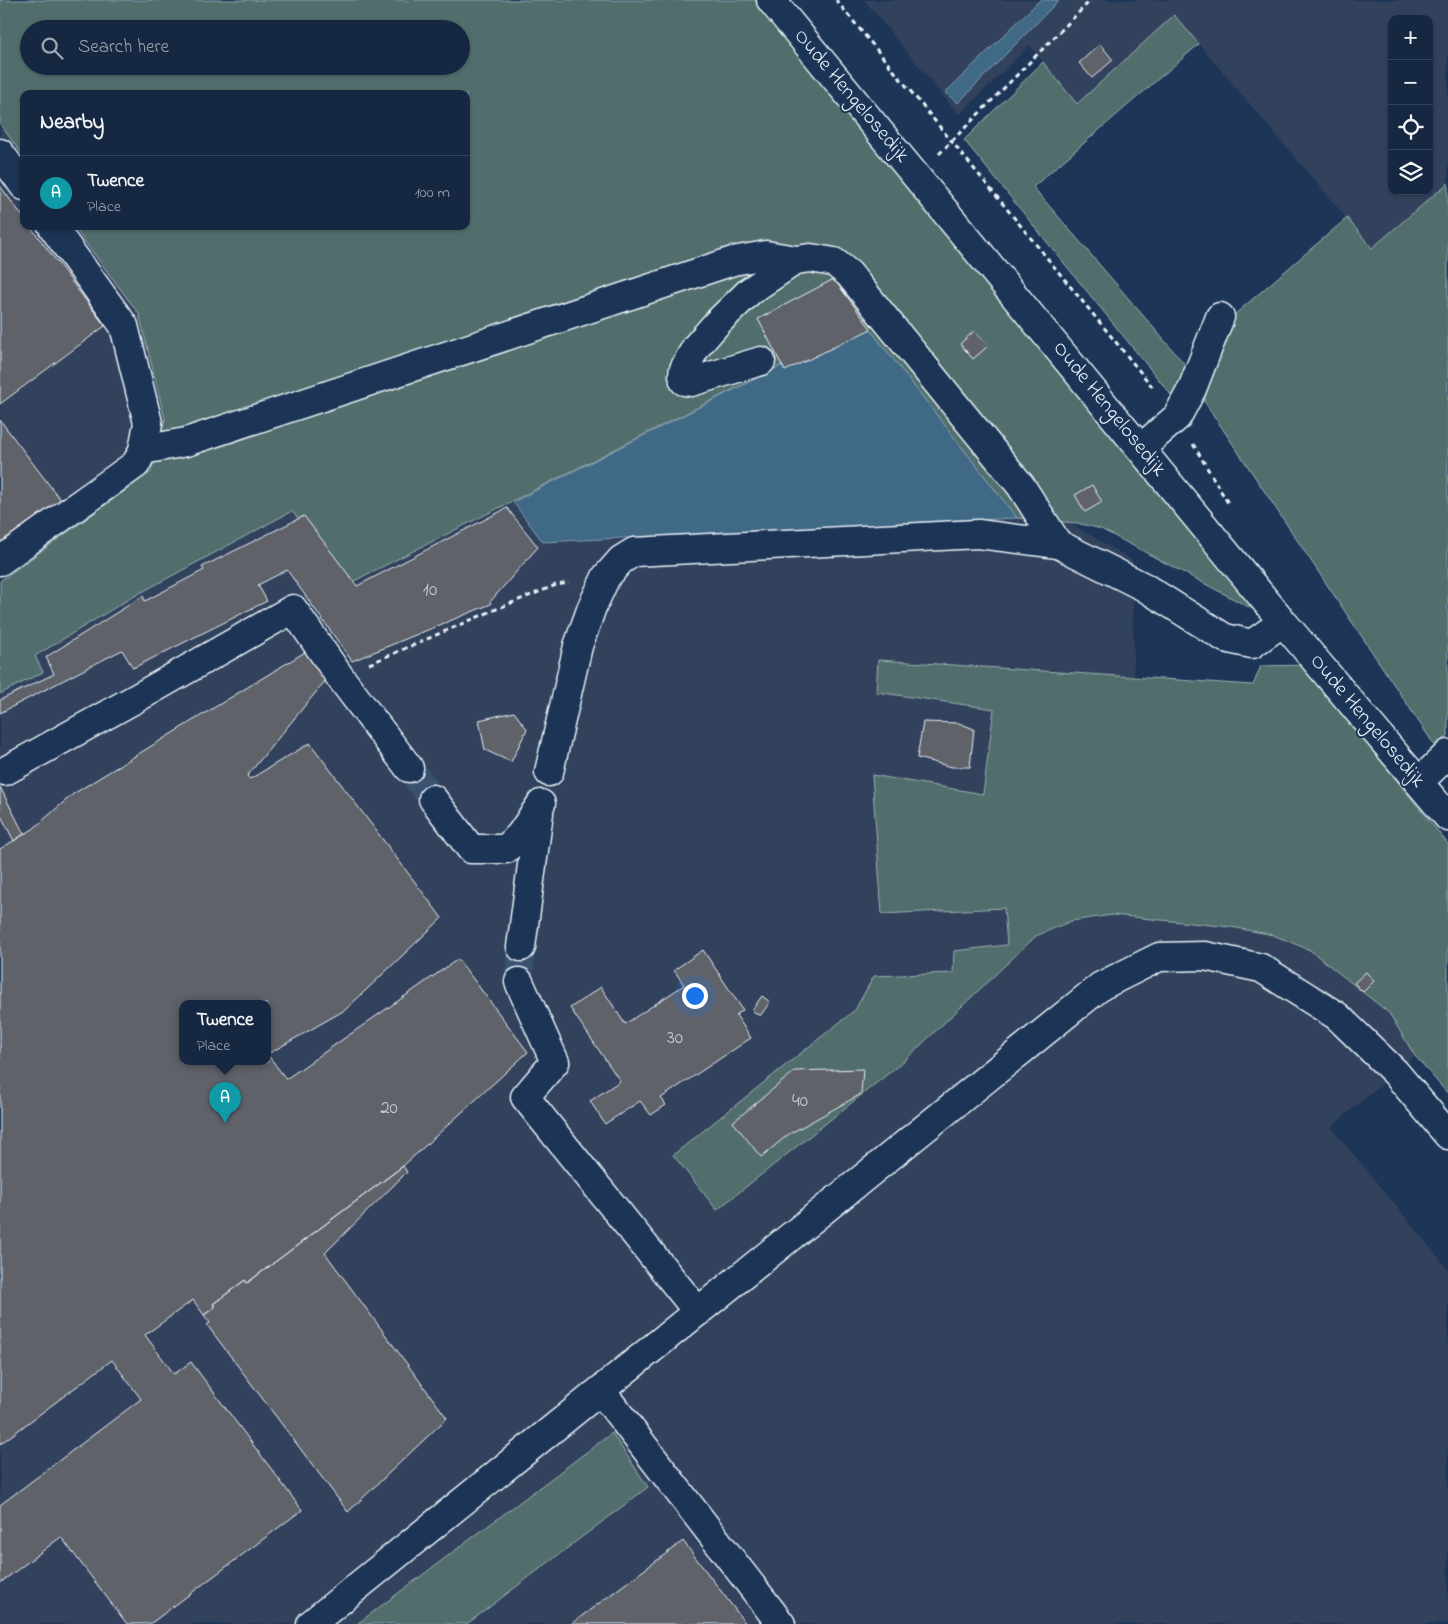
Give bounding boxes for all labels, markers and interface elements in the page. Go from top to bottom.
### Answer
map controls [1388,15,1433,195]
button: + [1388,15,1433,60]
search box [20,20,470,75]
street label: Oude Hengelosedijk [784,23,917,171]
icon: search [38,34,66,62]
text: Search here [78,34,169,61]
button: − [1388,60,1433,105]
button: locate [1388,105,1433,150]
text: Nearby [40,108,104,138]
button: layers [1388,150,1433,195]
text: Twence [87,168,144,195]
text: A [51,181,61,205]
text: 100 m [415,181,450,205]
text: Place [87,195,121,219]
street label: Oude Hengelosedijk [1043,335,1174,485]
house number: 10 [423,577,437,604]
street label: Oude Hengelosedijk [1300,648,1433,796]
your location [682,983,708,1009]
popup [179,1000,271,1065]
text: Twence [196,1007,254,1034]
house number: 30 [667,1025,683,1052]
text: Place [196,1034,230,1058]
pin: A [209,1082,241,1123]
house number: 40 [792,1088,808,1115]
house number: 20 [380,1095,398,1122]

